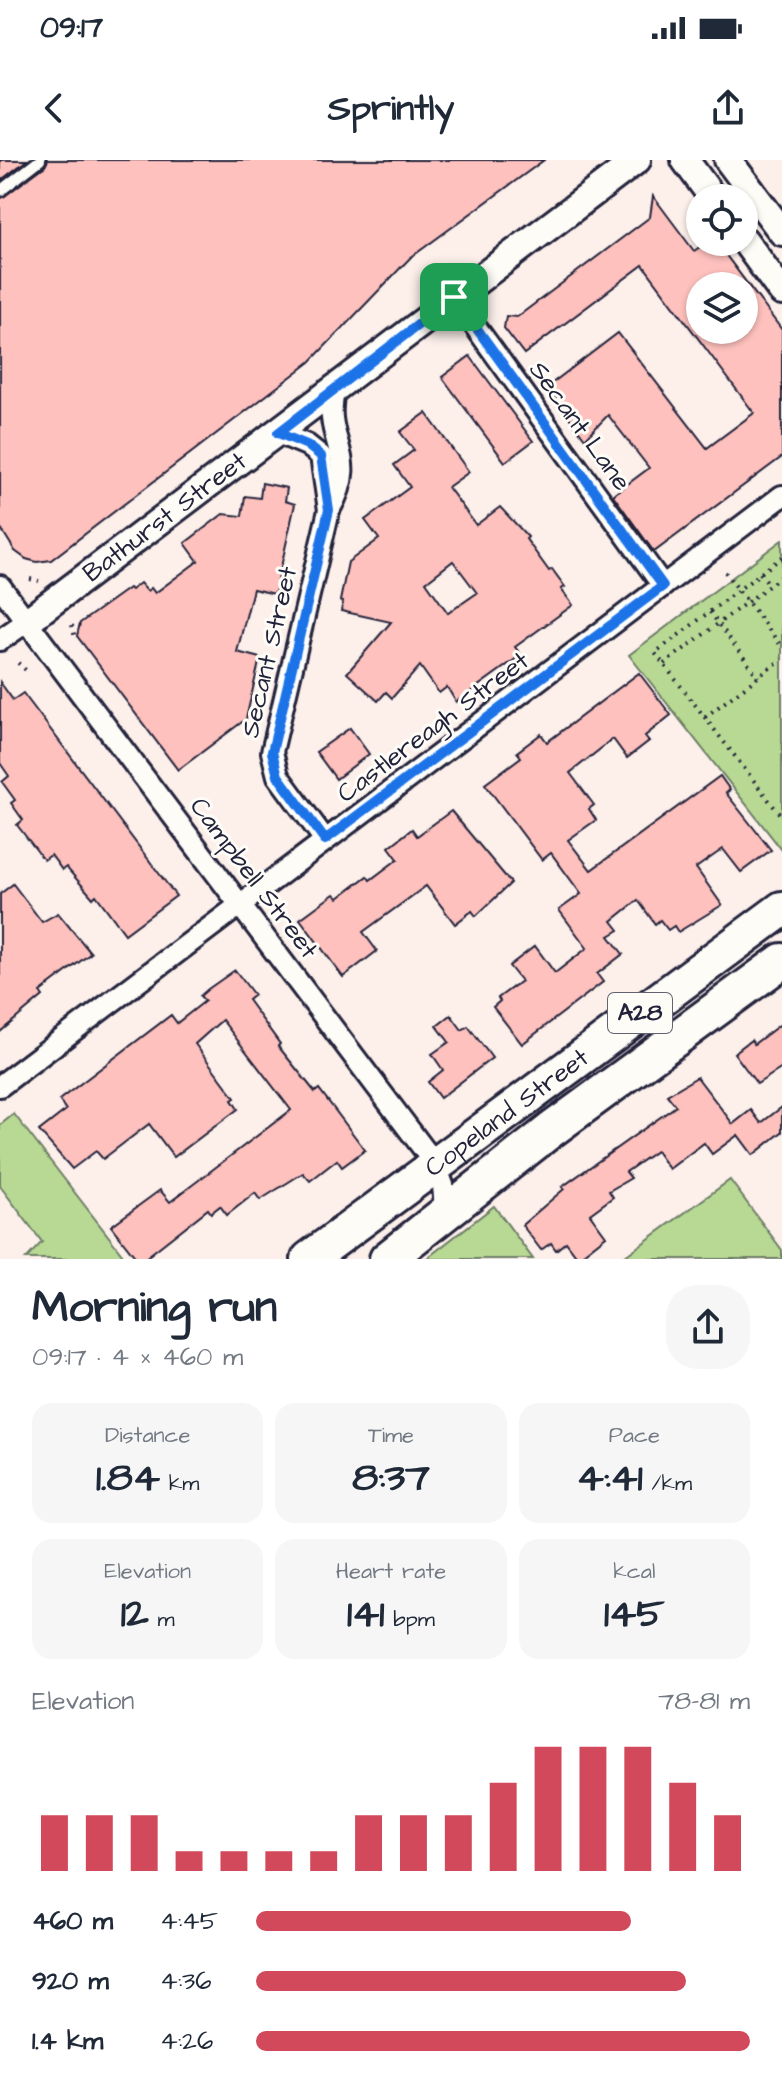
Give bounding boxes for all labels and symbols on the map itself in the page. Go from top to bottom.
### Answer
pin [420,263,488,331]
street label: Secant Lane [521,354,639,498]
street label: Bathurst Street [75,443,255,591]
street label: Secant Street [232,562,306,741]
street label: Castlereagh Street [330,643,538,813]
street label: Campbell Street [181,790,327,967]
road number: A28 [608,993,672,1033]
street label: Copeland Street [417,1040,597,1185]

